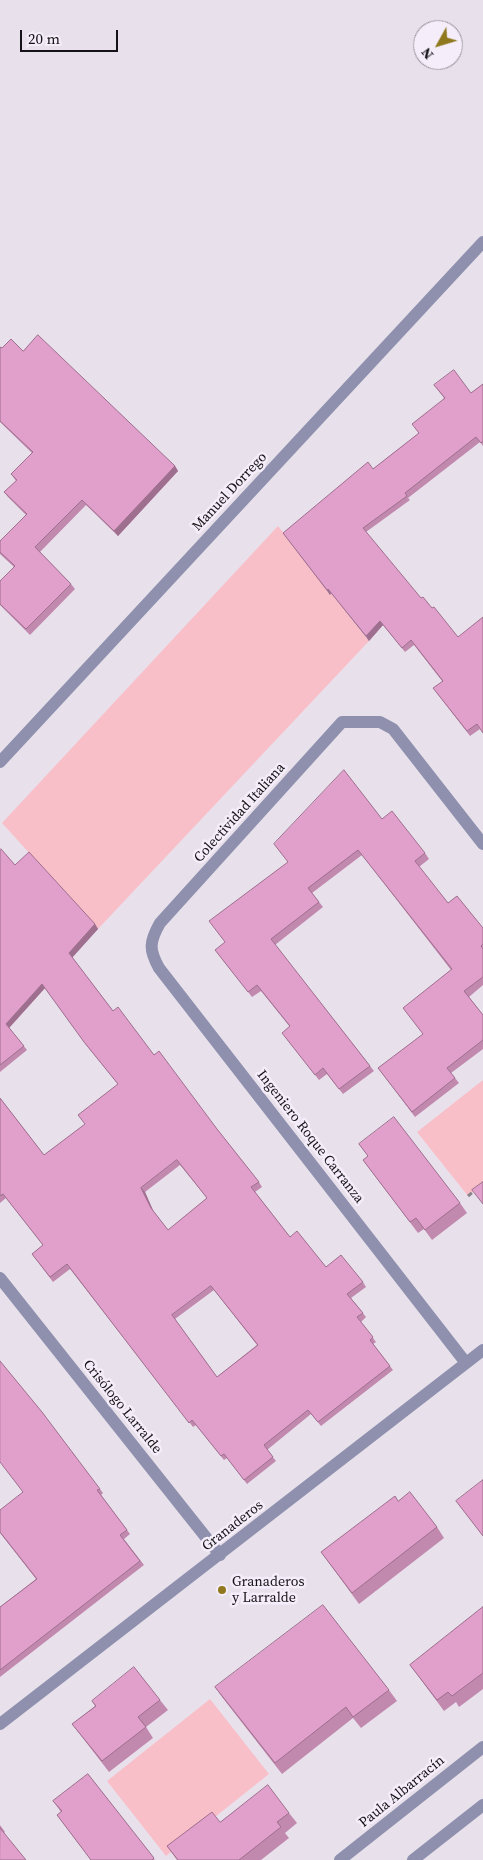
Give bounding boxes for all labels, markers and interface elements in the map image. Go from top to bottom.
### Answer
scale bar [22,20,120,52]
north arrow [413,20,463,70]
text: 20 m [28,28,60,49]
text: N [416,44,438,64]
street label: Manuel Dorrego [189,449,271,535]
street label: Colectividad Italiana [191,760,289,866]
street label: Ingeniero Roque Carranza [253,1067,367,1207]
street label: Crisólogo Larralde [79,1357,165,1457]
street label: Granaderos [199,1497,267,1555]
place label: Granaderos y Larralde [232,1574,305,1606]
marker: Granaderos y Larralde [216,1584,228,1596]
street label: Paula Albarracín [356,1752,448,1832]

